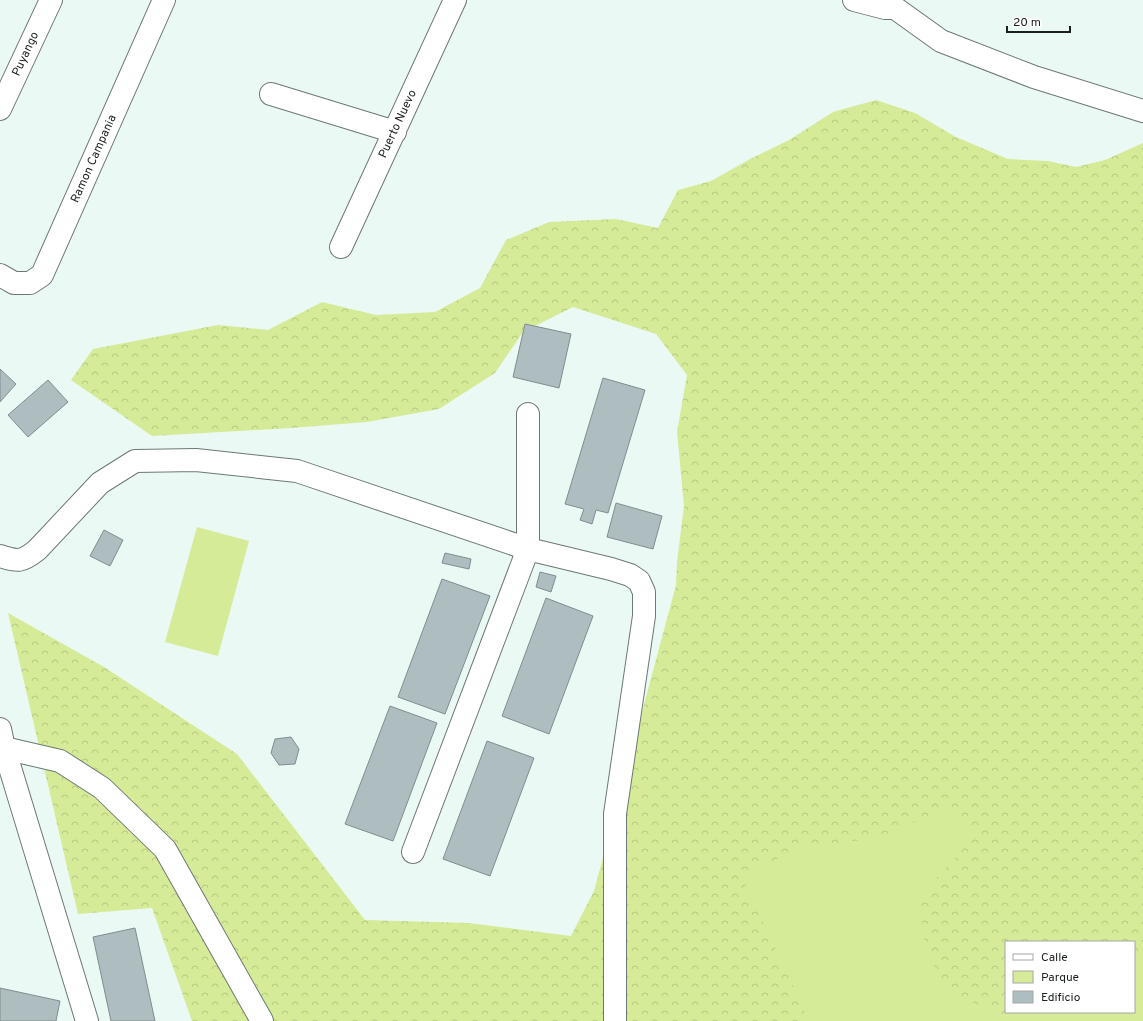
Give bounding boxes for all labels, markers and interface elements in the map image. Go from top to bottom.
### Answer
scale bar [1007,8,1070,34]
text: 20 m [1013,15,1041,31]
street label: Puyango [9,29,43,79]
street label: Puerto Nuevo [375,87,421,161]
street label: Ramon Campania [67,112,121,206]
legend [1005,941,1135,1013]
text: Calle [1041,950,1068,966]
text: Parque [1041,970,1079,986]
text: Edificio [1041,990,1081,1006]

